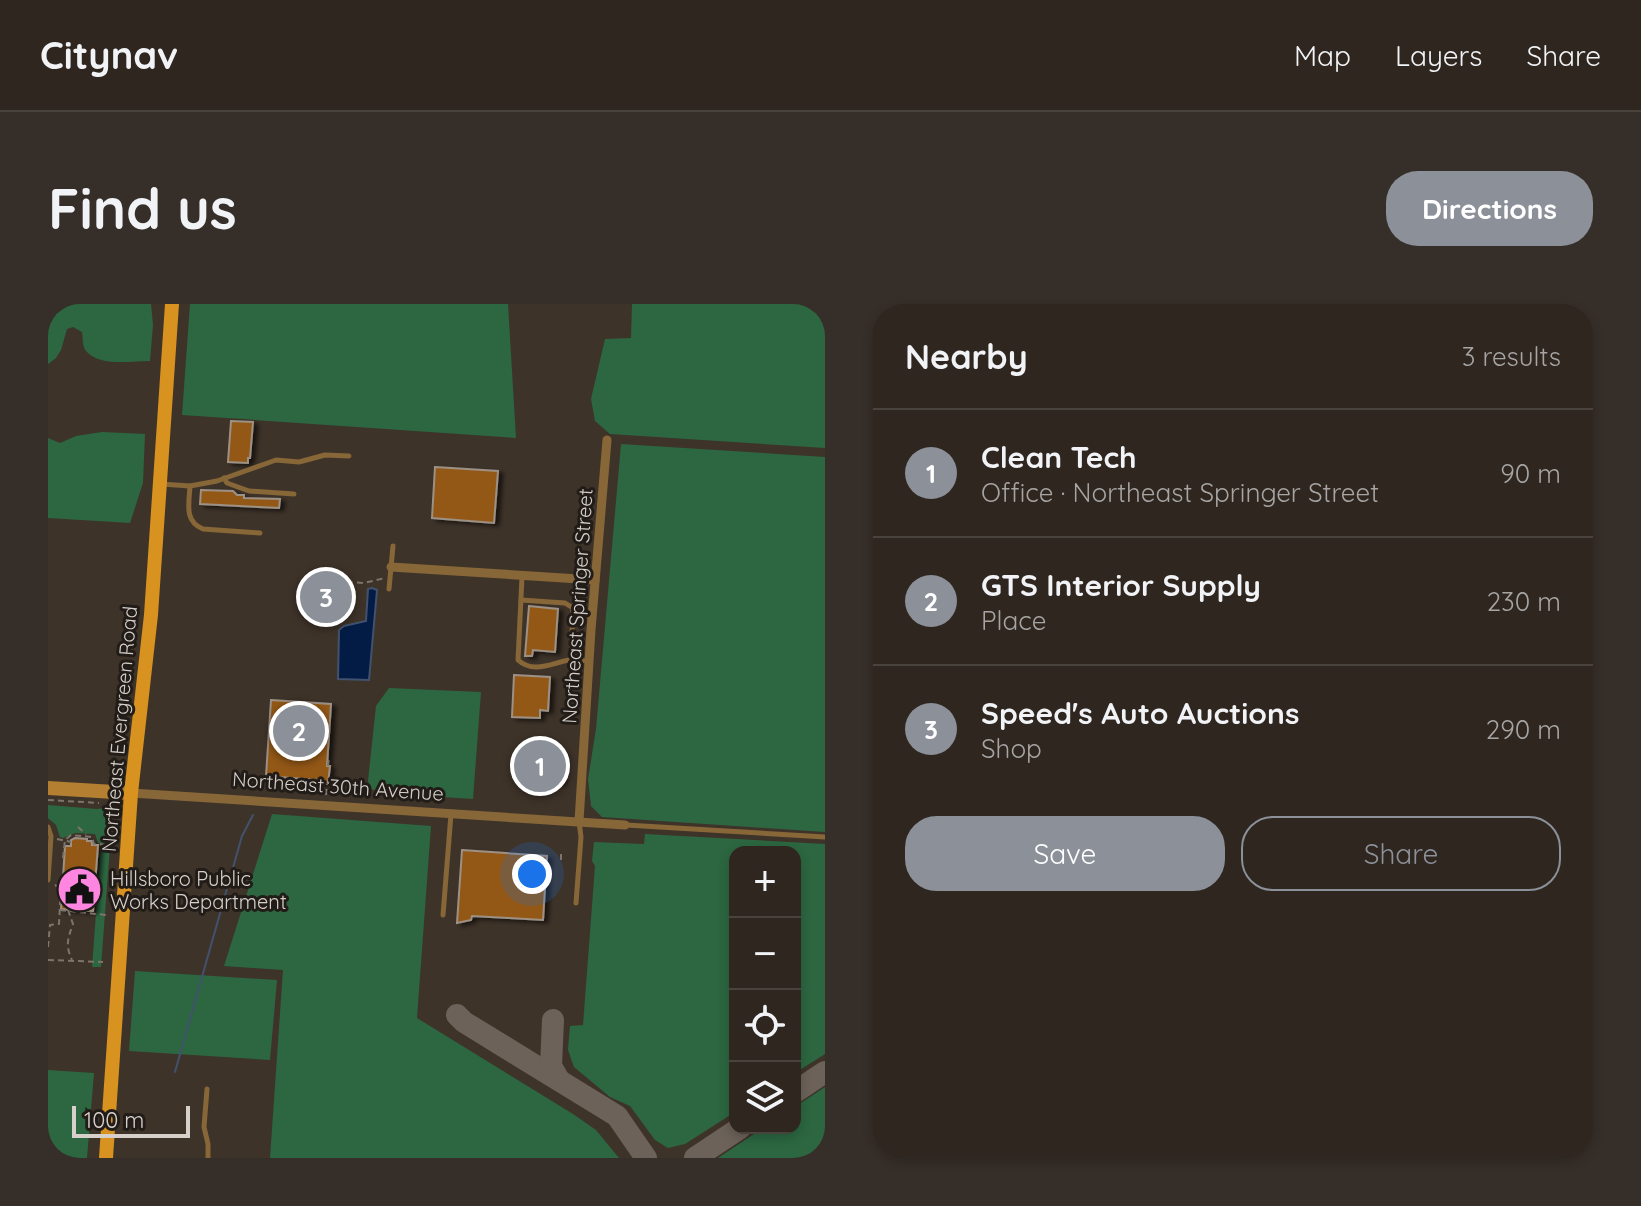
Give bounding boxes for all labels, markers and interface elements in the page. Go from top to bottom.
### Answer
text: Citynav [40,31,178,79]
text: Map [1294,38,1351,73]
text: Layers [1395,38,1482,73]
text: Share [1526,38,1601,73]
button: Directions [1386,171,1593,246]
text: Find us [48,173,237,243]
text: Nearby [905,335,1028,378]
text: 3 results [1462,340,1561,373]
text: Clean Tech [981,438,1137,476]
text: 1 [926,457,936,490]
text: 90 m [1500,457,1561,490]
text: Office · Northeast Springer Street [981,476,1379,509]
street label: Northeast Springer Street [556,487,598,724]
text: GTS Interior Supply [981,566,1261,604]
pin: 3 [300,567,352,627]
text: 2 [924,585,938,618]
text: 230 m [1487,585,1561,618]
text: Place [981,604,1046,637]
street label: Northeast Evergreen Road [96,605,142,853]
text: Speed's Auto Auctions [981,694,1299,732]
pin: 2 [273,701,325,761]
text: 3 [924,713,938,746]
text: 290 m [1486,713,1561,746]
text: Shop [981,732,1042,765]
pin: 1 [514,736,566,796]
street label: Northeast 30th Avenue [231,766,445,806]
button: Save [905,816,1225,891]
button: Share [1241,816,1561,891]
map controls [729,846,801,1134]
button: + [729,846,801,918]
your location [512,854,552,894]
public building icon: Hillsboro Public Works Department [55,865,103,913]
place label: Hillsboro Public Works Department [110,866,287,914]
button: − [729,918,801,990]
button: locate [729,990,801,1062]
button: layers [729,1062,801,1134]
scale bar [72,1102,190,1138]
text: 100 m [84,1106,144,1134]

